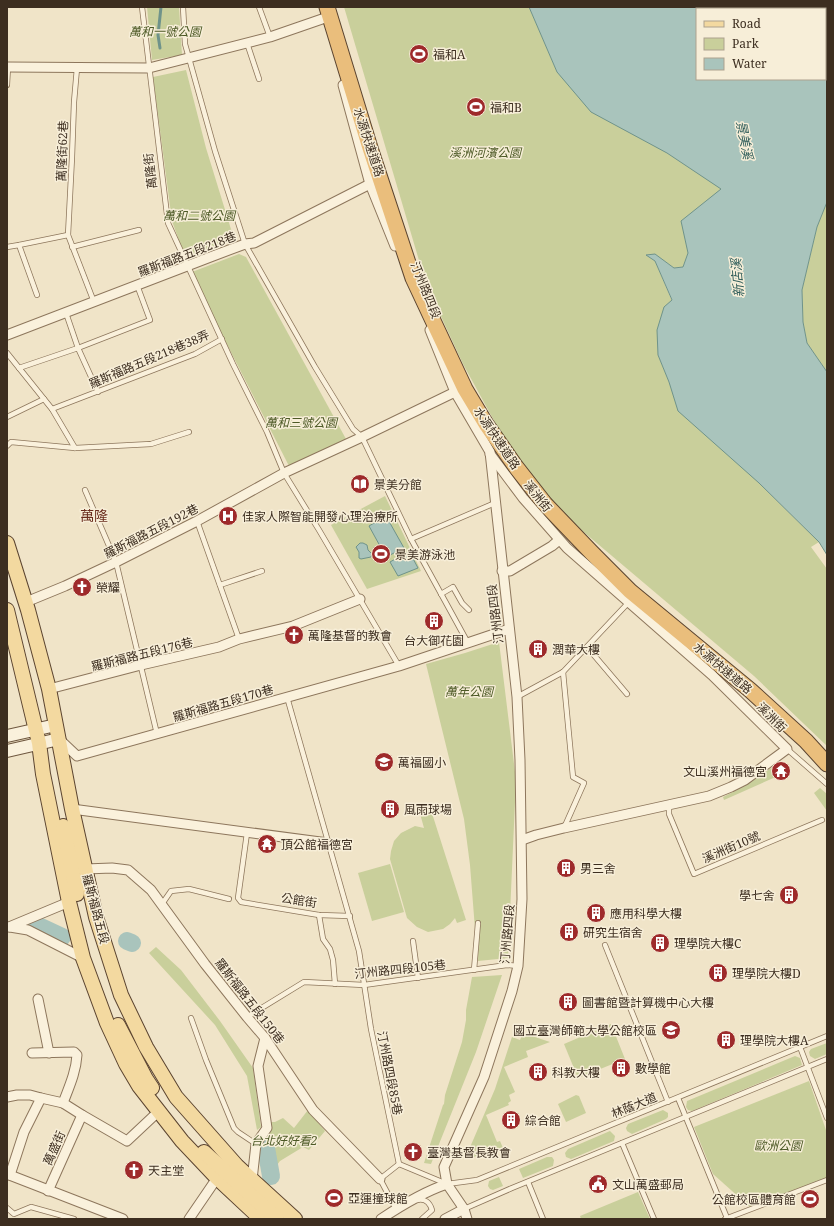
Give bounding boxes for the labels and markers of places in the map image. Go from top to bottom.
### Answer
sports icon: 福和A [408,43,430,65]
place label: 福和A [433,46,466,63]
sports icon: 福和B [465,96,487,118]
place label: 福和B [490,99,522,116]
library icon: 景美分館 [349,473,371,495]
place label: 景美分館 [374,476,422,493]
hospital icon: 佳家人際智能開發心理治療所 [217,505,239,527]
place label: 佳家人際智能開發心理治療所 [242,508,398,525]
sports icon: 景美游泳池 [370,543,392,565]
place label: 景美游泳池 [395,546,455,563]
church icon: 榮耀 [71,576,93,598]
place label: 榮耀 [96,579,120,596]
building icon: 台大御花園 [423,610,445,632]
church icon: 萬隆基督的教會 [283,624,305,646]
place label: 萬隆基督的教會 [308,627,392,644]
place label: 台大御花園 [404,632,464,649]
building icon: 潤華大樓 [527,638,549,660]
place label: 潤華大樓 [552,641,600,658]
school or university icon: 萬福國小 [373,751,395,773]
place label: 萬福國小 [398,754,446,771]
temple icon: 文山溪州福德宮 [770,760,792,782]
place label: 文山溪州福德宮 [683,763,767,780]
building icon: 風雨球場 [379,798,401,820]
place label: 風雨球場 [404,801,452,818]
temple icon: 頂公館福德宮 [256,833,278,855]
place label: 頂公館福德宮 [281,836,353,853]
building icon: 男三舍 [555,857,577,879]
place label: 男三舍 [580,860,616,877]
building icon: 學七舍 [778,884,800,906]
place label: 學七舍 [739,887,775,904]
building icon: 應用科學大樓 [585,902,607,924]
place label: 應用科學大樓 [610,905,682,922]
building icon: 研究生宿舍 [558,921,580,943]
place label: 研究生宿舍 [583,924,643,941]
building icon: 理學院大樓C [649,932,671,954]
place label: 理學院大樓C [674,935,741,952]
building icon: 理學院大樓D [707,962,729,984]
place label: 理學院大樓D [732,965,801,982]
building icon: 圖書館暨計算機中心大樓 [557,991,579,1013]
place label: 圖書館暨計算機中心大樓 [582,994,714,1011]
school or university icon: 國立臺灣師範大學公館校區 [660,1019,682,1041]
place label: 國立臺灣師範大學公館校區 [513,1022,657,1039]
building icon: 理學院大樓A [715,1029,737,1051]
place label: 理學院大樓A [740,1032,809,1049]
building icon: 數學館 [610,1057,632,1079]
place label: 數學館 [635,1060,671,1077]
building icon: 科教大樓 [527,1061,549,1083]
place label: 科教大樓 [552,1064,600,1081]
building icon: 綜合館 [500,1109,522,1131]
place label: 綜合館 [525,1112,561,1129]
church icon: 臺灣基督長教會 [402,1141,424,1163]
place label: 臺灣基督長教會 [427,1144,511,1161]
church icon: 天主堂 [123,1159,145,1181]
place label: 天主堂 [148,1162,184,1179]
public building icon: 文山萬盛郵局 [587,1173,609,1195]
place label: 文山萬盛郵局 [612,1176,684,1193]
sports icon: 亞運撞球館 [323,1187,345,1209]
sports icon: 公館校區體育館 [799,1188,821,1210]
place label: 亞運撞球館 [348,1190,408,1207]
place label: 公館校區體育館 [712,1191,796,1208]

